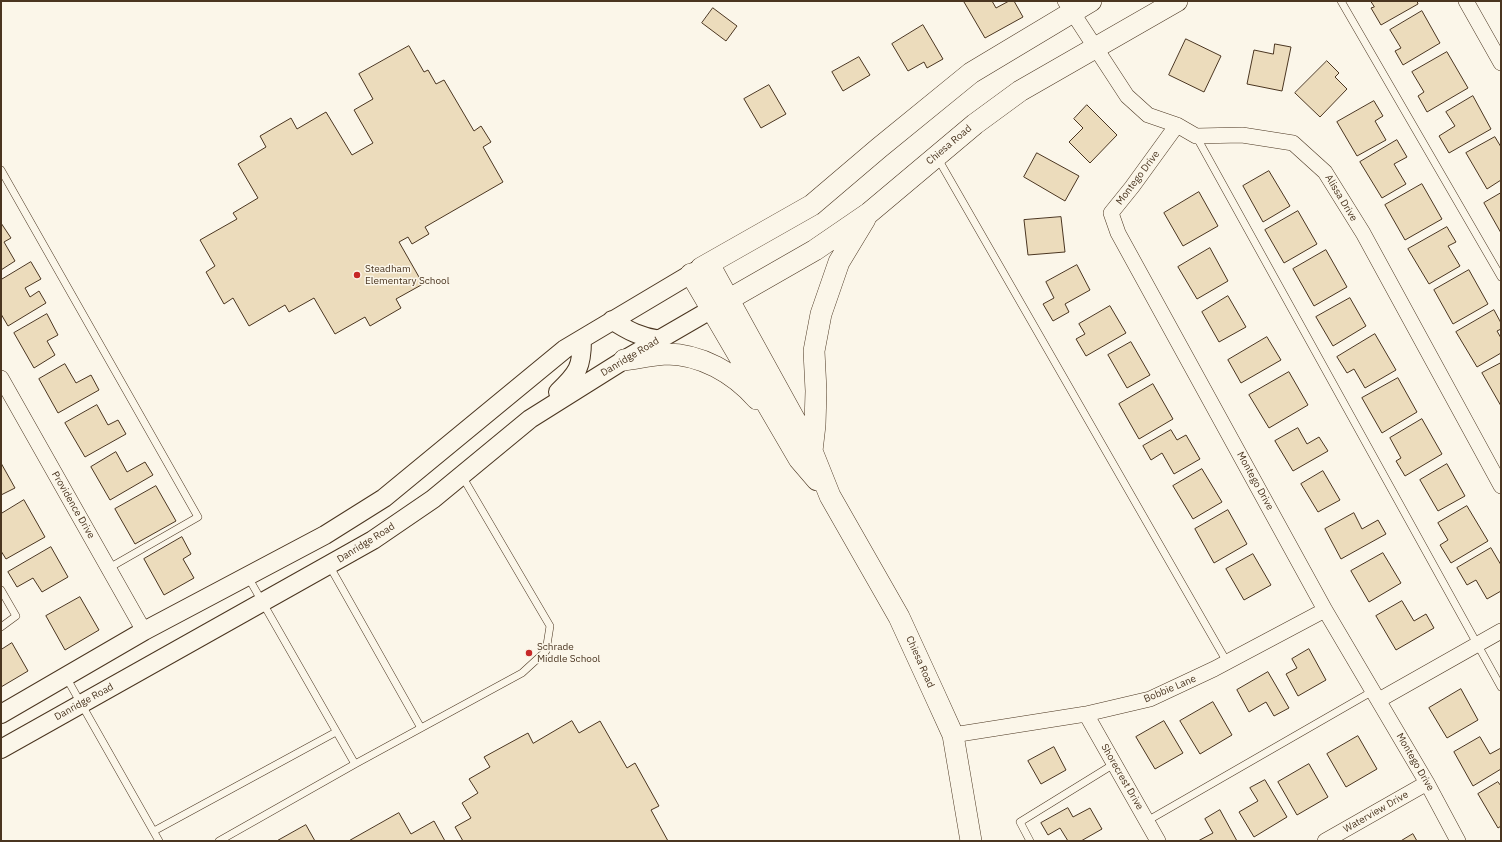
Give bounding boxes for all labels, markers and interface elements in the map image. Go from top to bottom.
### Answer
street label: Chiesa Road [924,123,974,167]
street label: Montego Drive [1114,149,1162,207]
street label: Alissa Drive [1322,173,1360,223]
place label: Steadham Elementary School [365,263,449,286]
marker: Steadham Elementary School [352,270,362,280]
street label: Danridge Road [599,335,661,379]
street label: Montego Drive [1234,450,1276,512]
street label: Providence Drive [49,469,97,541]
street label: Danridge Road [335,520,397,566]
street label: Chiesa Road [903,634,937,690]
place label: Schrade Middle School [537,641,600,664]
marker: Schrade Middle School [524,648,534,658]
street label: Bobbie Lane [1142,673,1198,705]
street label: Danridge Road [52,681,116,723]
street label: Montego Drive [1394,731,1436,793]
street label: Shorecrest Drive [1098,742,1146,812]
street label: Waterview Drive [1341,789,1411,835]

